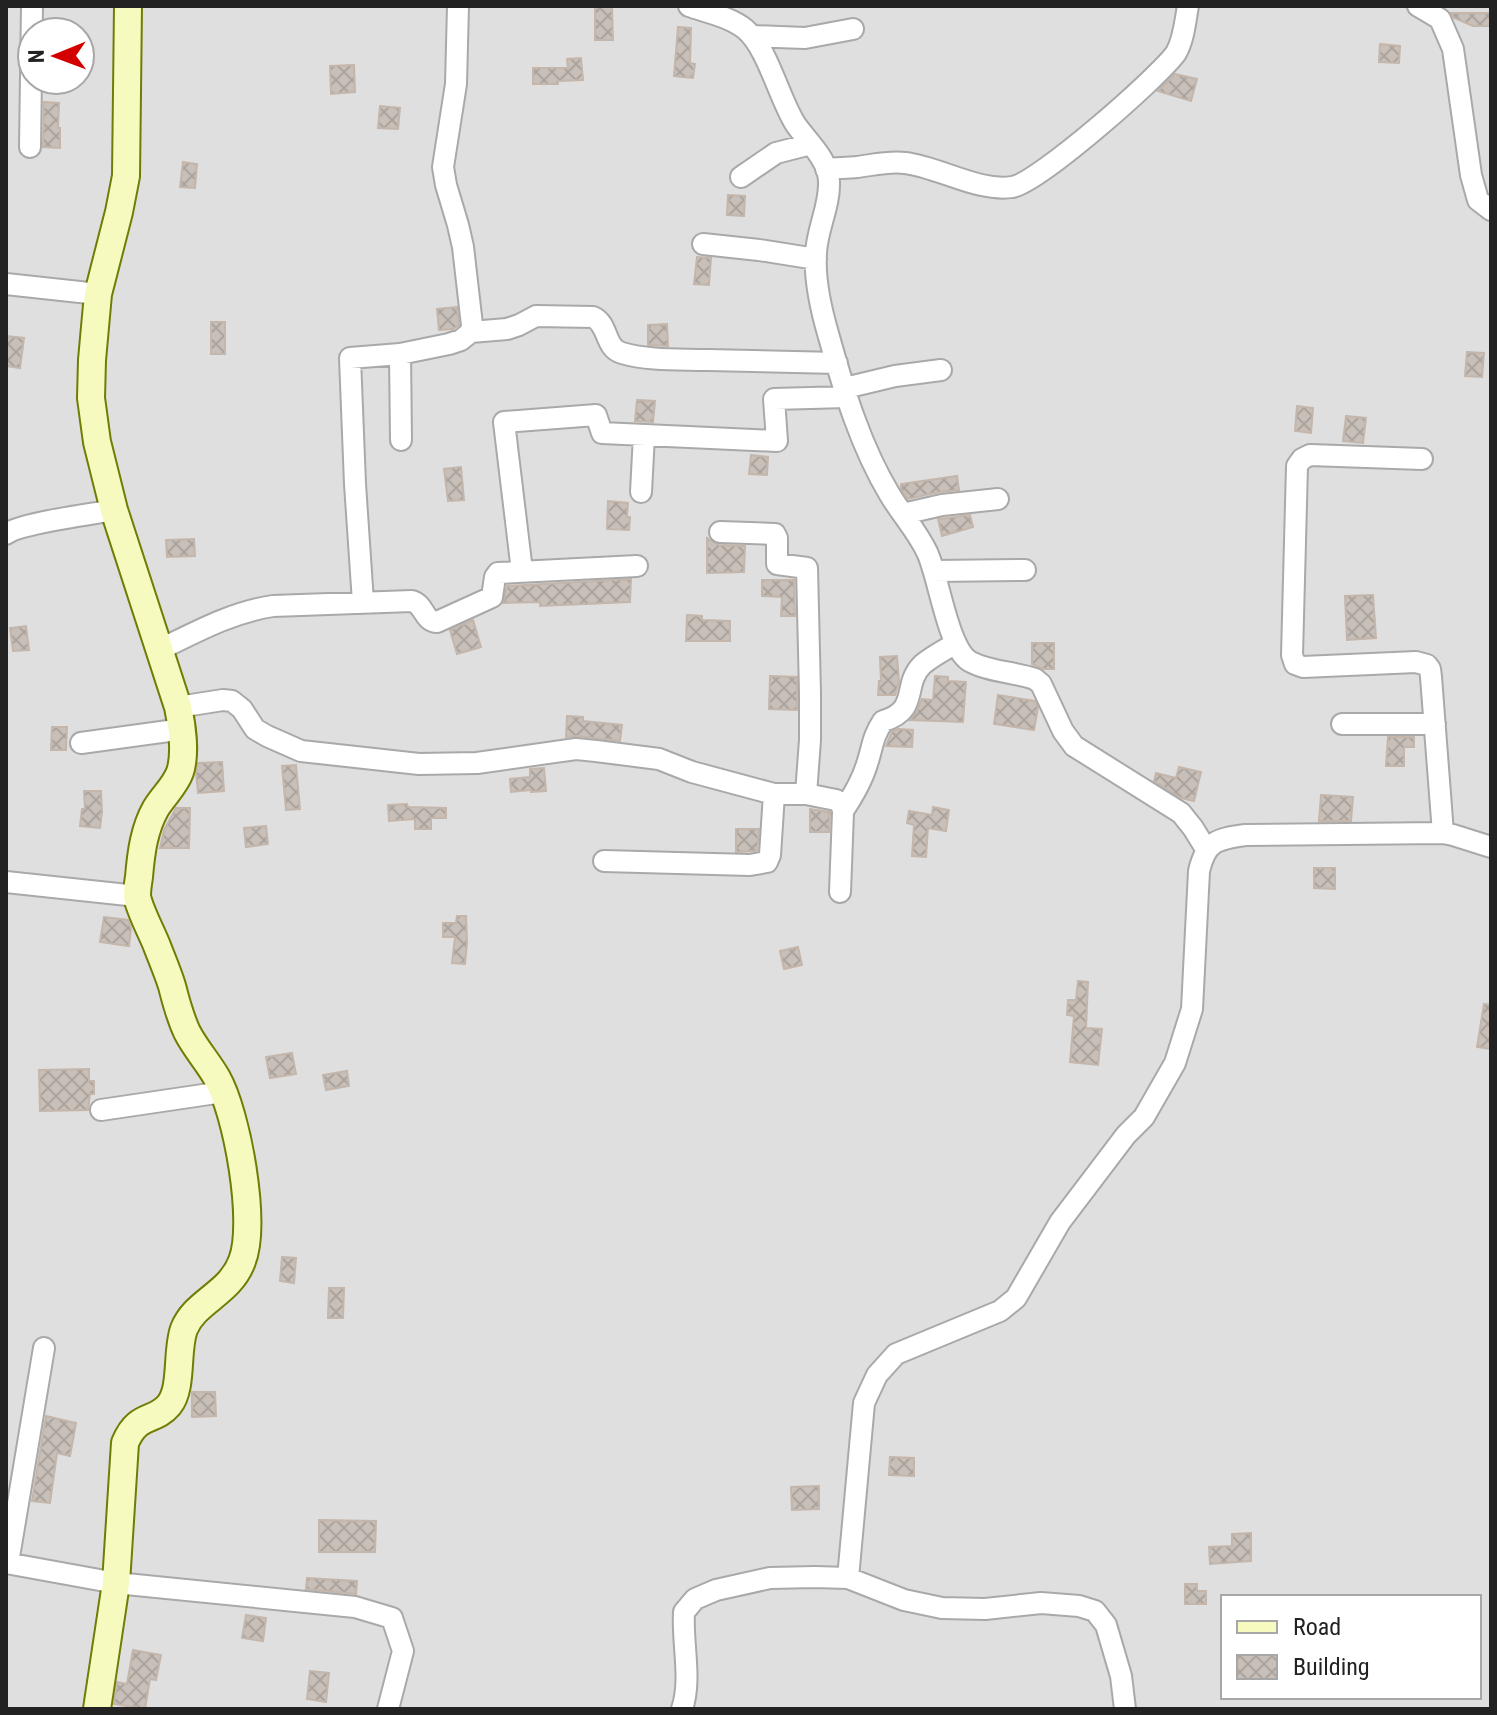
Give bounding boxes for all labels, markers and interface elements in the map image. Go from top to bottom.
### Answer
north arrow [16,16,96,96]
text: N [24,49,49,63]
legend [1221,1595,1481,1699]
text: Road [1293,1613,1341,1641]
text: Building [1293,1653,1370,1681]

